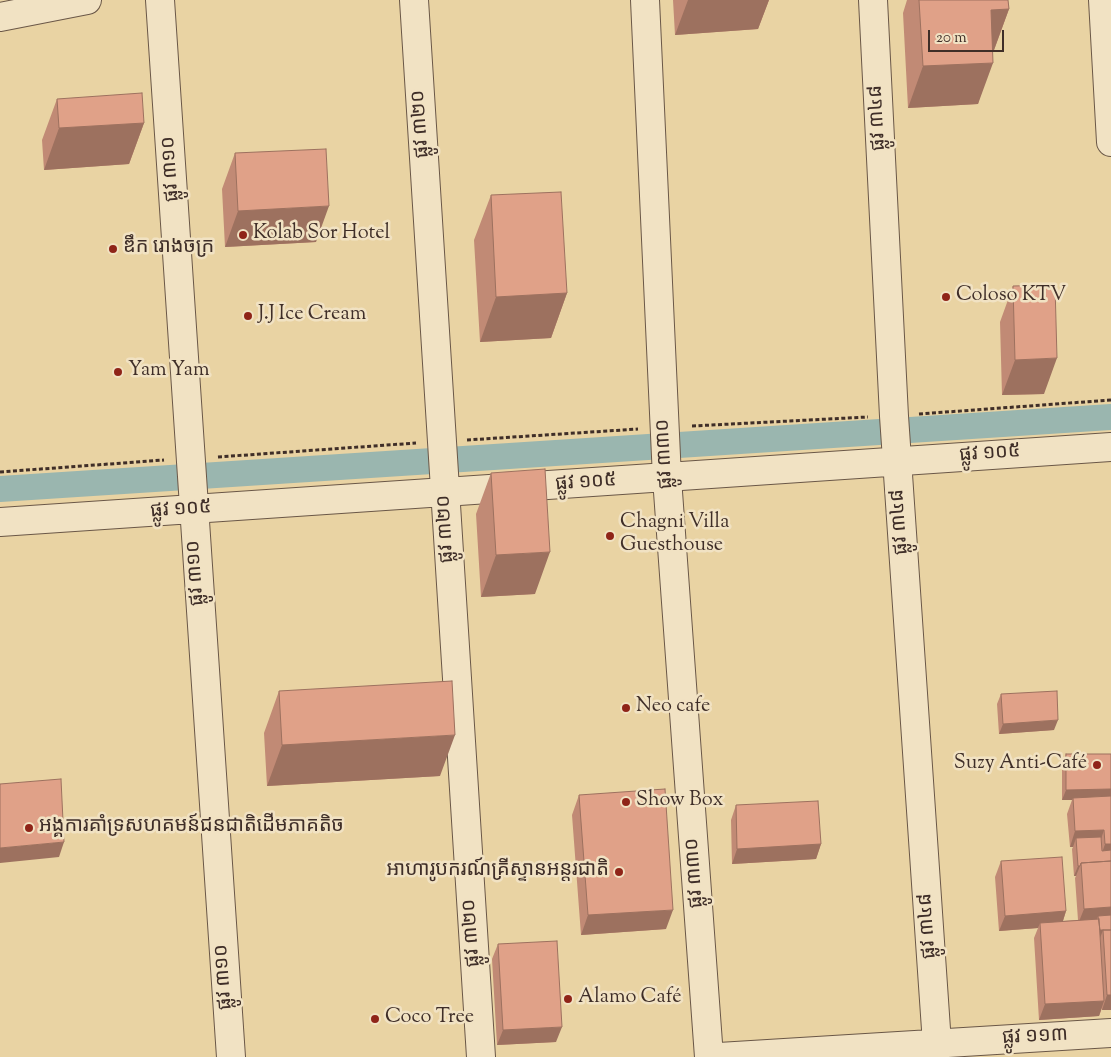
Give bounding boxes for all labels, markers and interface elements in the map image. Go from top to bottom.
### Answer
scale bar [931,20,1007,52]
text: 20 m [936,28,967,49]
street label: ផ្លូវ ៣៤៨ [865,84,893,152]
street label: ផ្លូវ ៣២០ [408,89,436,159]
street label: ផ្លូវ ៣១០ [158,135,186,203]
place label: Kolab Sor Hotel [253,223,390,247]
marker: Kolab Sor Hotel [237,229,249,241]
place label: ឌឹក រោងចក្រ [123,237,214,261]
marker: ឌឹក រោងចក្រ [107,243,119,255]
place label: Coloso KTV [956,285,1066,309]
marker: Coloso KTV [940,291,952,303]
place label: J.J Ice Cream [258,304,366,328]
marker: J.J Ice Cream [242,310,254,322]
place label: Yam Yam [128,360,210,384]
marker: Yam Yam [112,366,124,378]
street label: ផ្លូវ ៣៣០ [652,418,680,490]
street label: ផ្លូវ ១០៥ [958,441,1022,469]
street label: ផ្លូវ ១០៥ [554,470,618,498]
street label: ផ្លូវ ៣៤៨ [887,488,915,556]
street label: ផ្លូវ ៣២០ [433,494,461,564]
street label: ផ្លូវ ១០៥ [149,497,213,525]
place label: Chagni Villa Guesthouse [620,512,729,559]
marker: Chagni Villa Guesthouse [604,530,616,542]
street label: ផ្លូវ ៣១០ [183,539,211,607]
place label: Neo cafe [636,696,710,720]
marker: Neo cafe [620,702,632,714]
place label: Suzy Anti-Café [954,753,1087,777]
marker: Suzy Anti-Café [1091,759,1103,771]
place label: Show Box [636,790,723,814]
marker: Show Box [620,796,632,808]
place label: អង្គការគាំទ្រសហគមន៍ជនជាតិដើមភាគតិច [39,816,344,840]
marker: អង្គការគាំទ្រសហគមន៍ជនជាតិដើមភាគតិច [23,822,35,834]
street label: ផ្លូវ ៣៣០ [682,837,710,909]
place label: អាហារូបករណ៍គ្រីស្ទានអន្តរជាតិ [387,860,609,884]
marker: អាហារូបករណ៍គ្រីស្ទានអន្តរជាតិ [613,866,625,878]
street label: ផ្លូវ ៣៤៨ [915,892,943,960]
street label: ផ្លូវ ៣២០ [459,898,487,968]
street label: ផ្លូវ ៣១០ [211,943,239,1011]
place label: Alamo Café [578,987,681,1011]
marker: Alamo Café [562,993,574,1005]
place label: Coco Tree [385,1007,474,1031]
marker: Coco Tree [369,1013,381,1025]
street label: ផ្លូវ ១១៣ [1001,1024,1069,1052]

